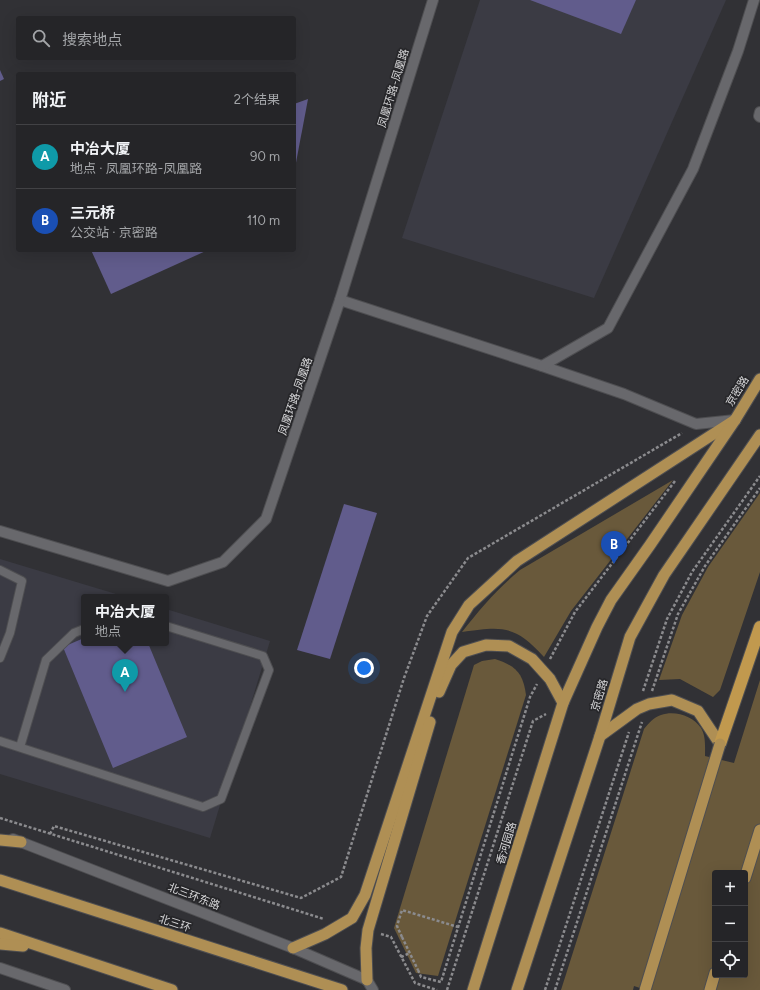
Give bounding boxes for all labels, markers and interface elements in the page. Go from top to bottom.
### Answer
search box [16,16,296,60]
icon: search [30,27,52,49]
text: 搜索地点 [62,31,122,49]
street label: 凤凰环路-凤凰路 [375,47,412,129]
text: 附近 [32,90,66,110]
text: 2个结果 [234,92,280,107]
text: 中冶大厦 [70,140,130,158]
text: A [40,149,50,164]
text: 90 m [250,149,280,164]
text: 地点 · 凤凰环路-凤凰路 [70,161,202,176]
text: 三元桥 [70,204,115,222]
text: B [41,213,49,228]
text: 110 m [247,213,280,228]
text: 公交站 · 京密路 [70,225,158,240]
street label: 凤凰环路-凤凰路 [276,355,315,437]
street label: 京密路 [723,374,752,409]
pin: B [601,531,627,564]
popup [81,594,169,646]
text: 中冶大厦 [95,603,155,621]
text: 地点 [95,624,121,639]
your location [354,658,374,678]
pin: A [112,659,138,692]
street label: 京密路 [588,677,611,713]
street label: 香河园路 [494,820,519,866]
map controls [712,870,748,978]
button: + [712,870,748,906]
street label: 北三环东路 [166,881,222,912]
button: − [712,906,748,942]
street label: 北三环 [157,912,193,935]
button: locate [712,942,748,978]

